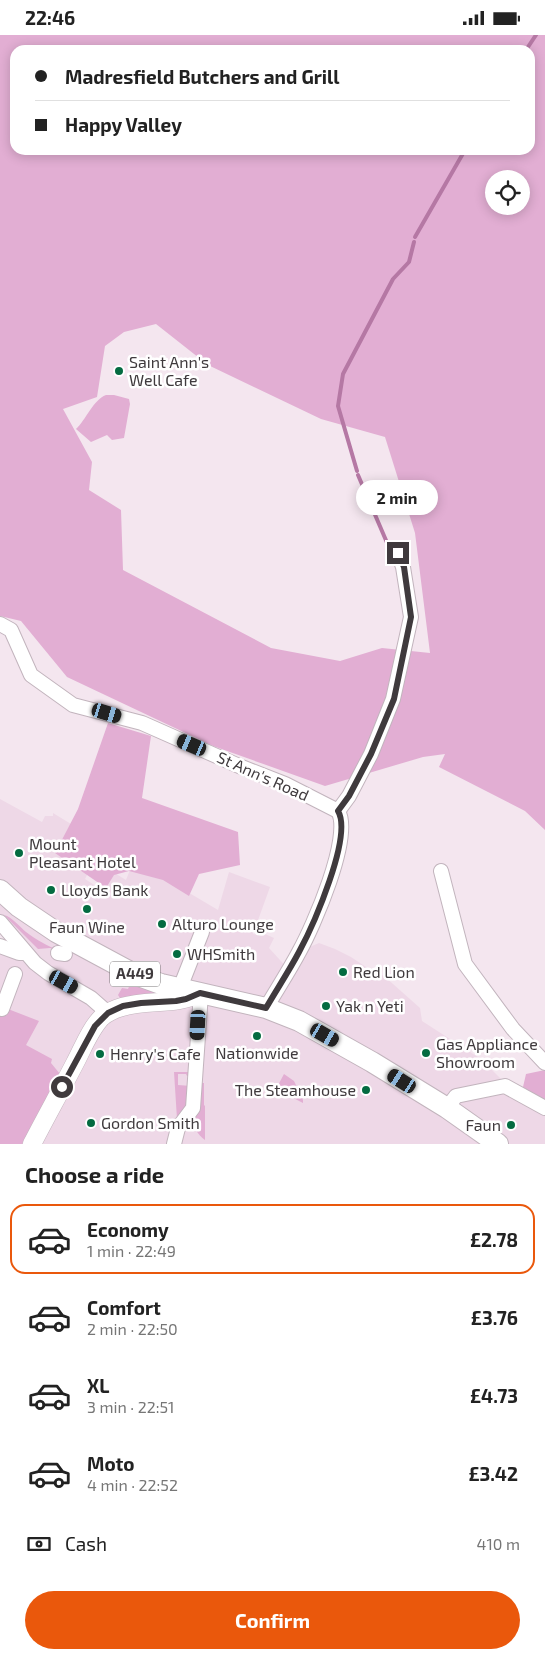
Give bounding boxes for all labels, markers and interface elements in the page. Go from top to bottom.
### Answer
text: 22:46 [25,6,75,29]
text: Madresfield Butchers and Grill [65,65,340,88]
text: Happy Valley [65,113,182,136]
map controls [485,170,530,215]
button: locate [485,170,530,215]
place label: Saint Ann's Well Cafe [129,352,209,389]
marker: Saint Ann's Well Cafe [113,365,125,377]
callout: 2 min [357,481,439,515]
text: 2 min [377,488,417,507]
route end [387,542,409,564]
car [90,701,123,725]
car [175,732,208,758]
street label: St Ann's Road [214,747,312,804]
place label: Mount Pleasant Hotel [29,834,136,871]
marker: Mount Pleasant Hotel [13,847,25,859]
place label: Lloyds Bank [61,880,148,899]
marker: Lloyds Bank [45,884,57,896]
marker: Faun Wine [81,903,93,915]
place label: Alturo Lounge [172,914,274,933]
place label: Faun Wine [49,917,125,936]
marker: Alturo Lounge [156,918,168,930]
place label: WHSmith [187,944,255,963]
marker: WHSmith [171,948,183,960]
road number: A449 [110,961,160,987]
place label: Red Lion [353,962,415,981]
marker: Red Lion [337,966,349,978]
car [47,968,80,996]
place label: Yak n Yeti [336,996,404,1015]
marker: Yak n Yeti [320,1000,332,1012]
car [189,1010,206,1040]
car [308,1021,341,1049]
marker: Nationwide [251,1030,263,1042]
place label: Gas Appliance Showroom [436,1034,538,1071]
place label: Nationwide [215,1043,299,1062]
place label: Henry's Cafe [110,1044,201,1063]
marker: Gas Appliance Showroom [420,1047,432,1059]
marker: Henry's Cafe [94,1048,106,1060]
car [385,1067,418,1095]
route start [51,1076,73,1098]
place label: The Steamhouse [235,1080,356,1099]
marker: The Steamhouse [360,1084,372,1096]
place label: Gordon Smith [101,1113,200,1132]
place label: Faun [466,1115,501,1134]
marker: Gordon Smith [85,1117,97,1129]
marker: Faun [505,1119,517,1131]
text: Choose a ride [25,1161,164,1187]
icon: car [27,1217,72,1262]
text: Economy [87,1218,169,1241]
text: £2.78 [470,1228,518,1251]
text: 1 min · 22:49 [87,1241,176,1260]
icon: car [27,1295,72,1340]
text: Comfort [87,1296,161,1319]
text: £3.76 [471,1306,518,1329]
text: 2 min · 22:50 [87,1319,178,1338]
icon: car [27,1373,72,1418]
text: XL [87,1374,109,1397]
text: £4.73 [470,1384,518,1407]
text: 3 min · 22:51 [87,1397,174,1416]
icon: car [27,1451,72,1496]
text: Moto [87,1452,135,1475]
text: £3.42 [468,1462,518,1485]
text: 4 min · 22:52 [87,1475,178,1494]
icon: cash [25,1530,53,1558]
text: Cash [65,1532,107,1555]
text: 410 m [477,1534,520,1553]
button: Confirm [25,1591,520,1649]

